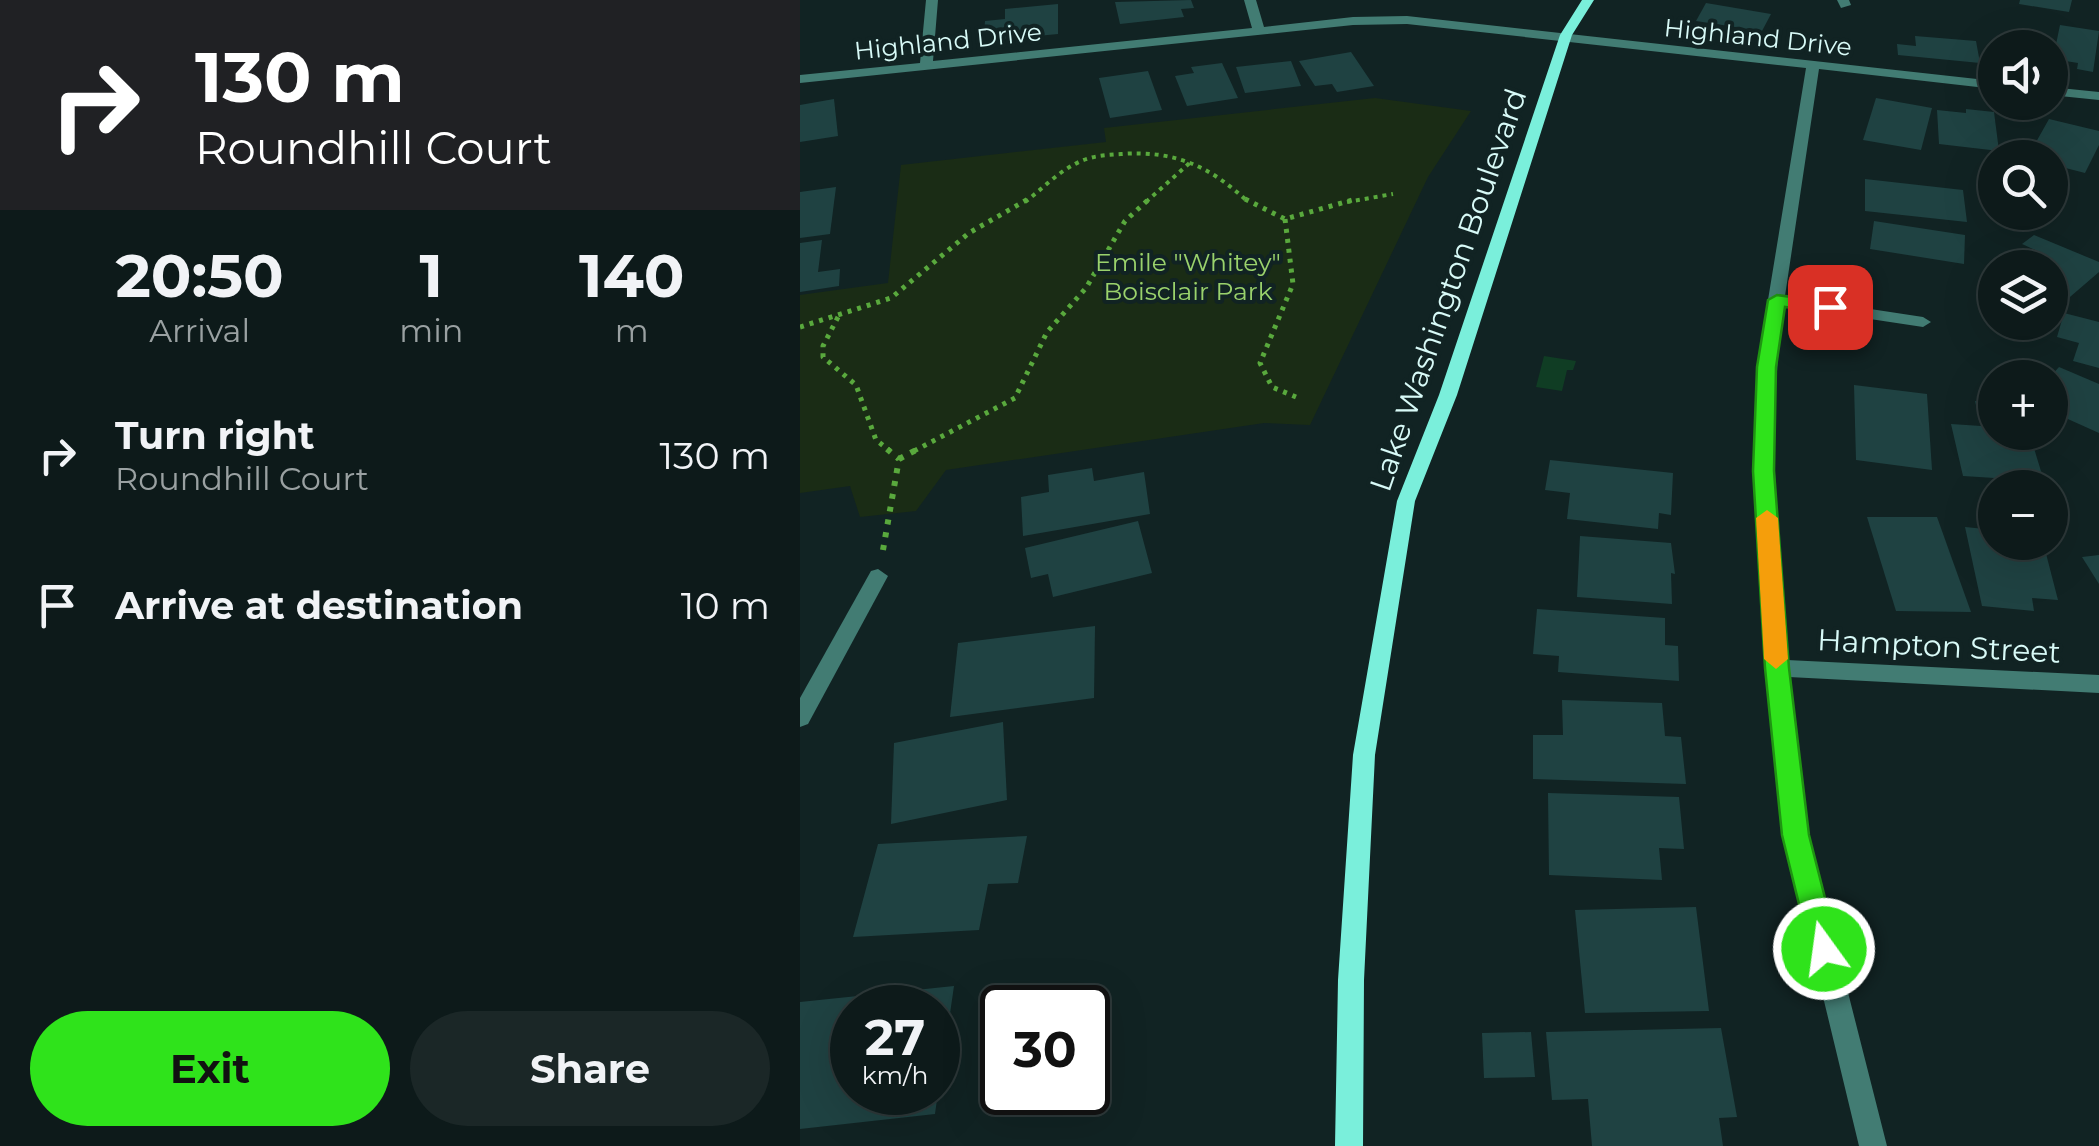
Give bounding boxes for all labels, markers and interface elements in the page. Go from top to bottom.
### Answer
street label: Highland Drive [1663,12,1853,62]
street label: Highland Drive [853,16,1043,66]
map controls [1978,30,2068,560]
button: sound [1978,30,2068,120]
text: 130 m [195,34,405,120]
icon: right [30,40,160,170]
street label: Lake Washington Boulevard [1362,84,1534,496]
text: Roundhill Court [195,120,552,175]
button: search [1978,140,2068,230]
text: 20:50 [115,239,284,312]
text: 1 [420,239,443,312]
text: 140 [579,239,685,312]
park label: Emile "Whitey" Boisclair Park [1095,247,1281,306]
button: layers [1978,250,2068,340]
pin [1788,265,1873,350]
icon: arrive [1803,280,1858,335]
text: Arrival [149,311,250,350]
text: min [399,311,463,350]
text: m [615,311,649,350]
button: + [1978,360,2068,450]
text: Turn right [115,412,314,459]
icon: right [30,428,85,483]
text: 130 m [659,432,770,479]
text: Roundhill Court [115,459,369,498]
button: − [1978,470,2068,560]
icon: arrive [30,578,85,633]
text: Arrive at destination [115,582,523,629]
text: 10 m [681,582,770,629]
street label: Hampton Street [1816,621,2062,671]
position arrow [1772,897,1876,1001]
speed limit sign: 30 [980,985,1110,1115]
text: 27 [865,1007,925,1068]
button: Exit [30,1011,390,1126]
button: Share [410,1011,770,1126]
text: km/h [862,1060,928,1090]

